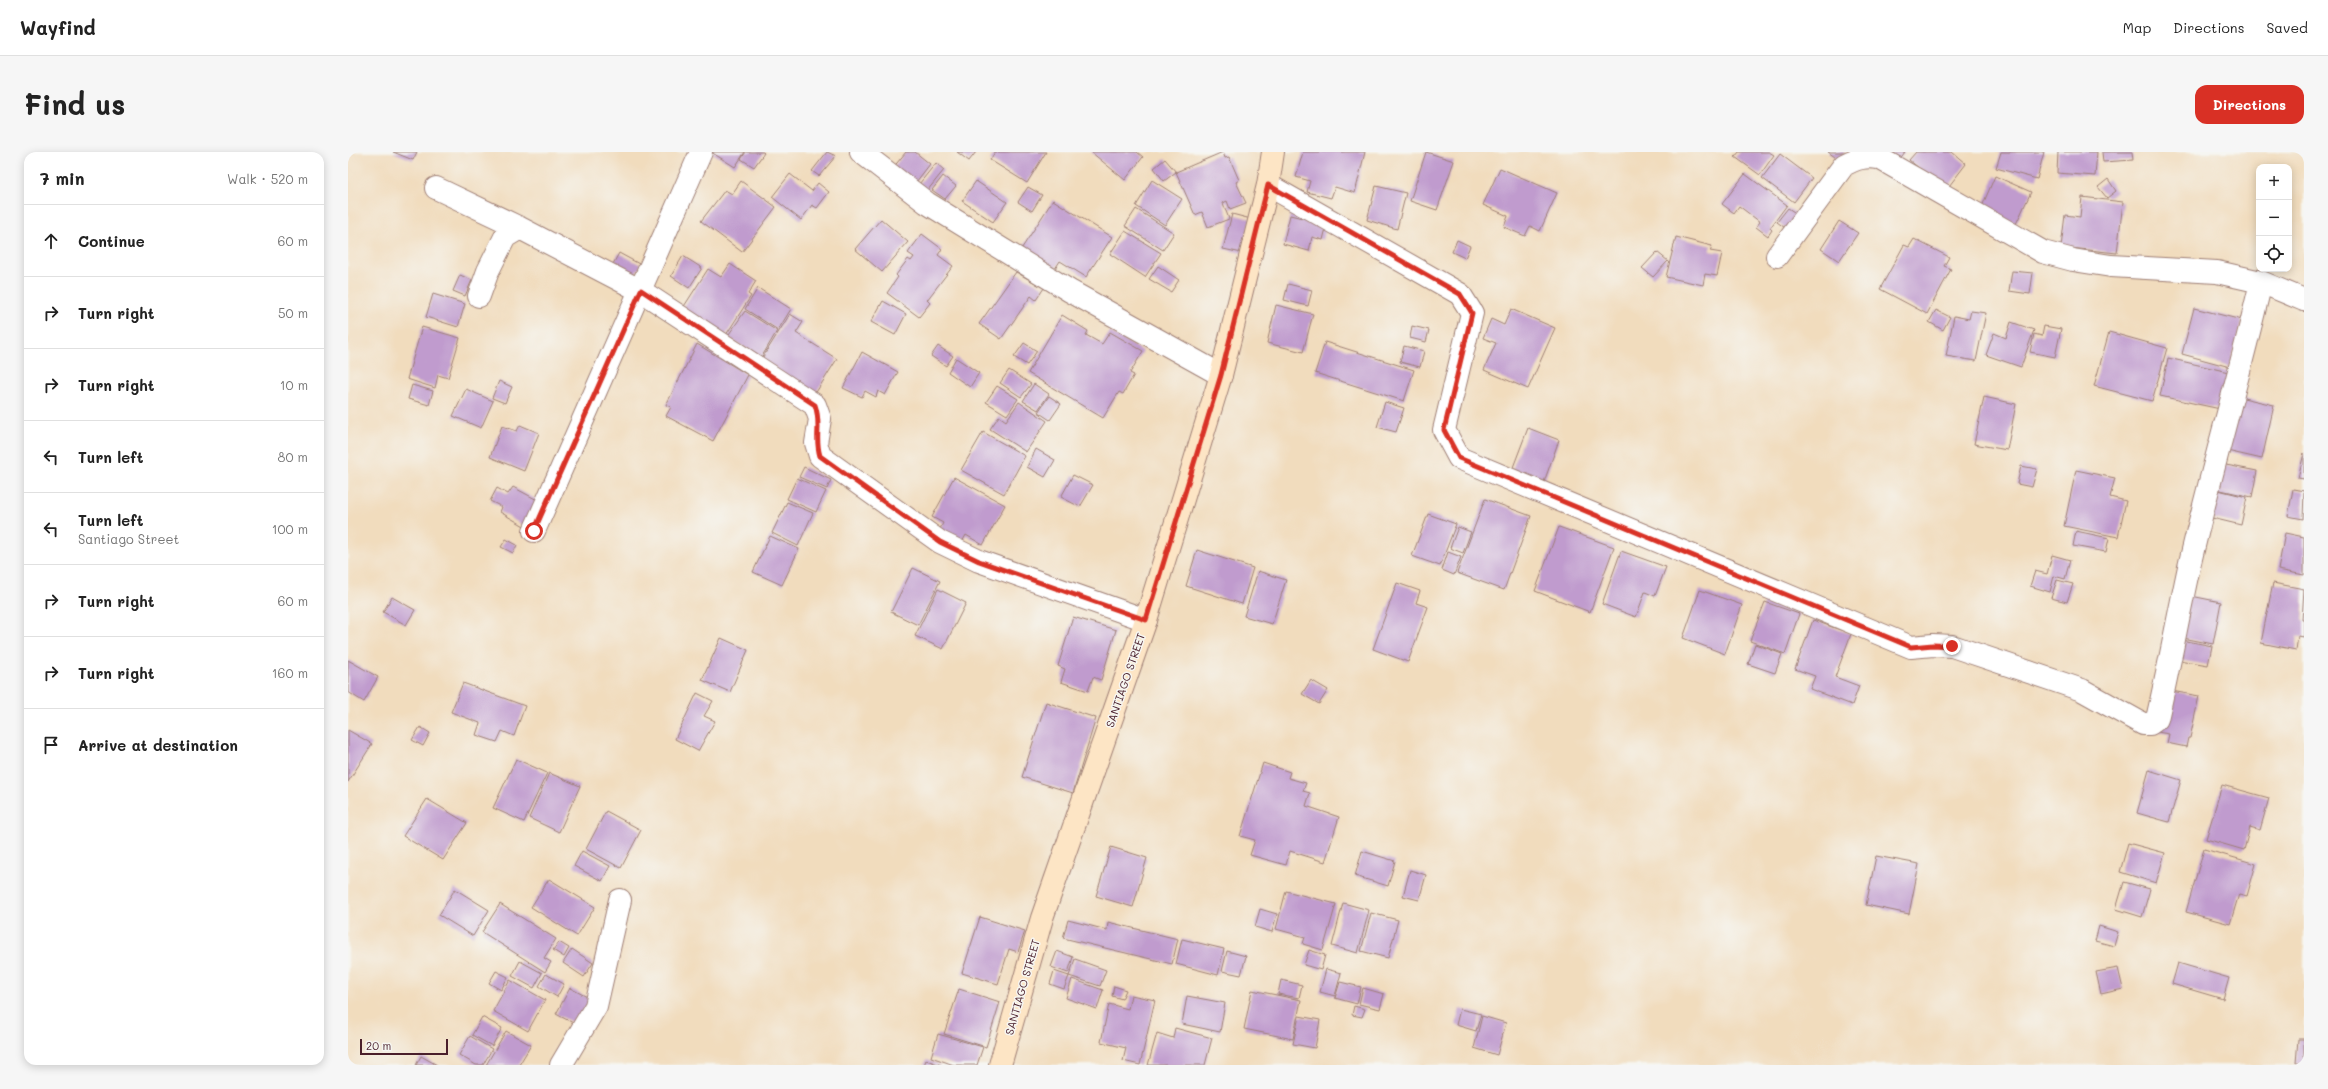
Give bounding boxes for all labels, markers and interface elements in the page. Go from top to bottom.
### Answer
text: Wayfind [20,15,96,40]
text: Map [2123,18,2151,37]
text: Directions [2173,18,2244,37]
text: Saved [2266,18,2308,37]
button: Directions [2195,85,2304,124]
text: Find us [24,86,125,122]
map controls [2256,164,2292,272]
button: + [2256,164,2292,200]
text: 7 min [40,167,85,189]
text: Walk · 520 m [227,170,308,187]
button: − [2256,200,2292,236]
icon: ahead [40,230,62,252]
text: Continue [78,231,145,251]
text: 60 m [278,232,308,249]
button: locate [2256,236,2292,272]
icon: right [40,302,62,324]
text: Turn right [78,303,155,323]
text: 50 m [278,304,308,321]
icon: right [40,374,62,396]
text: Turn right [78,375,155,395]
text: 10 m [280,376,308,393]
icon: left [40,446,62,468]
text: Turn left [78,447,143,467]
text: 80 m [278,448,308,465]
text: Turn left [78,510,143,530]
icon: left [40,518,62,540]
text: 100 m [272,520,308,537]
route start [525,522,543,540]
text: Santiago Street [78,530,179,547]
icon: right [40,590,62,612]
text: Turn right [78,591,155,611]
text: 60 m [278,592,308,609]
street label: SANTIAGO STREET [1102,631,1148,729]
route end [1943,637,1961,655]
icon: right [40,662,62,684]
text: Turn right [78,663,155,683]
text: 160 m [272,664,308,681]
icon: arrive [40,734,62,756]
text: Arrive at destination [78,735,238,755]
street label: SANTIAGO STREET [1001,937,1043,1037]
scale bar [360,1037,448,1056]
text: 20 m [366,1038,391,1053]

